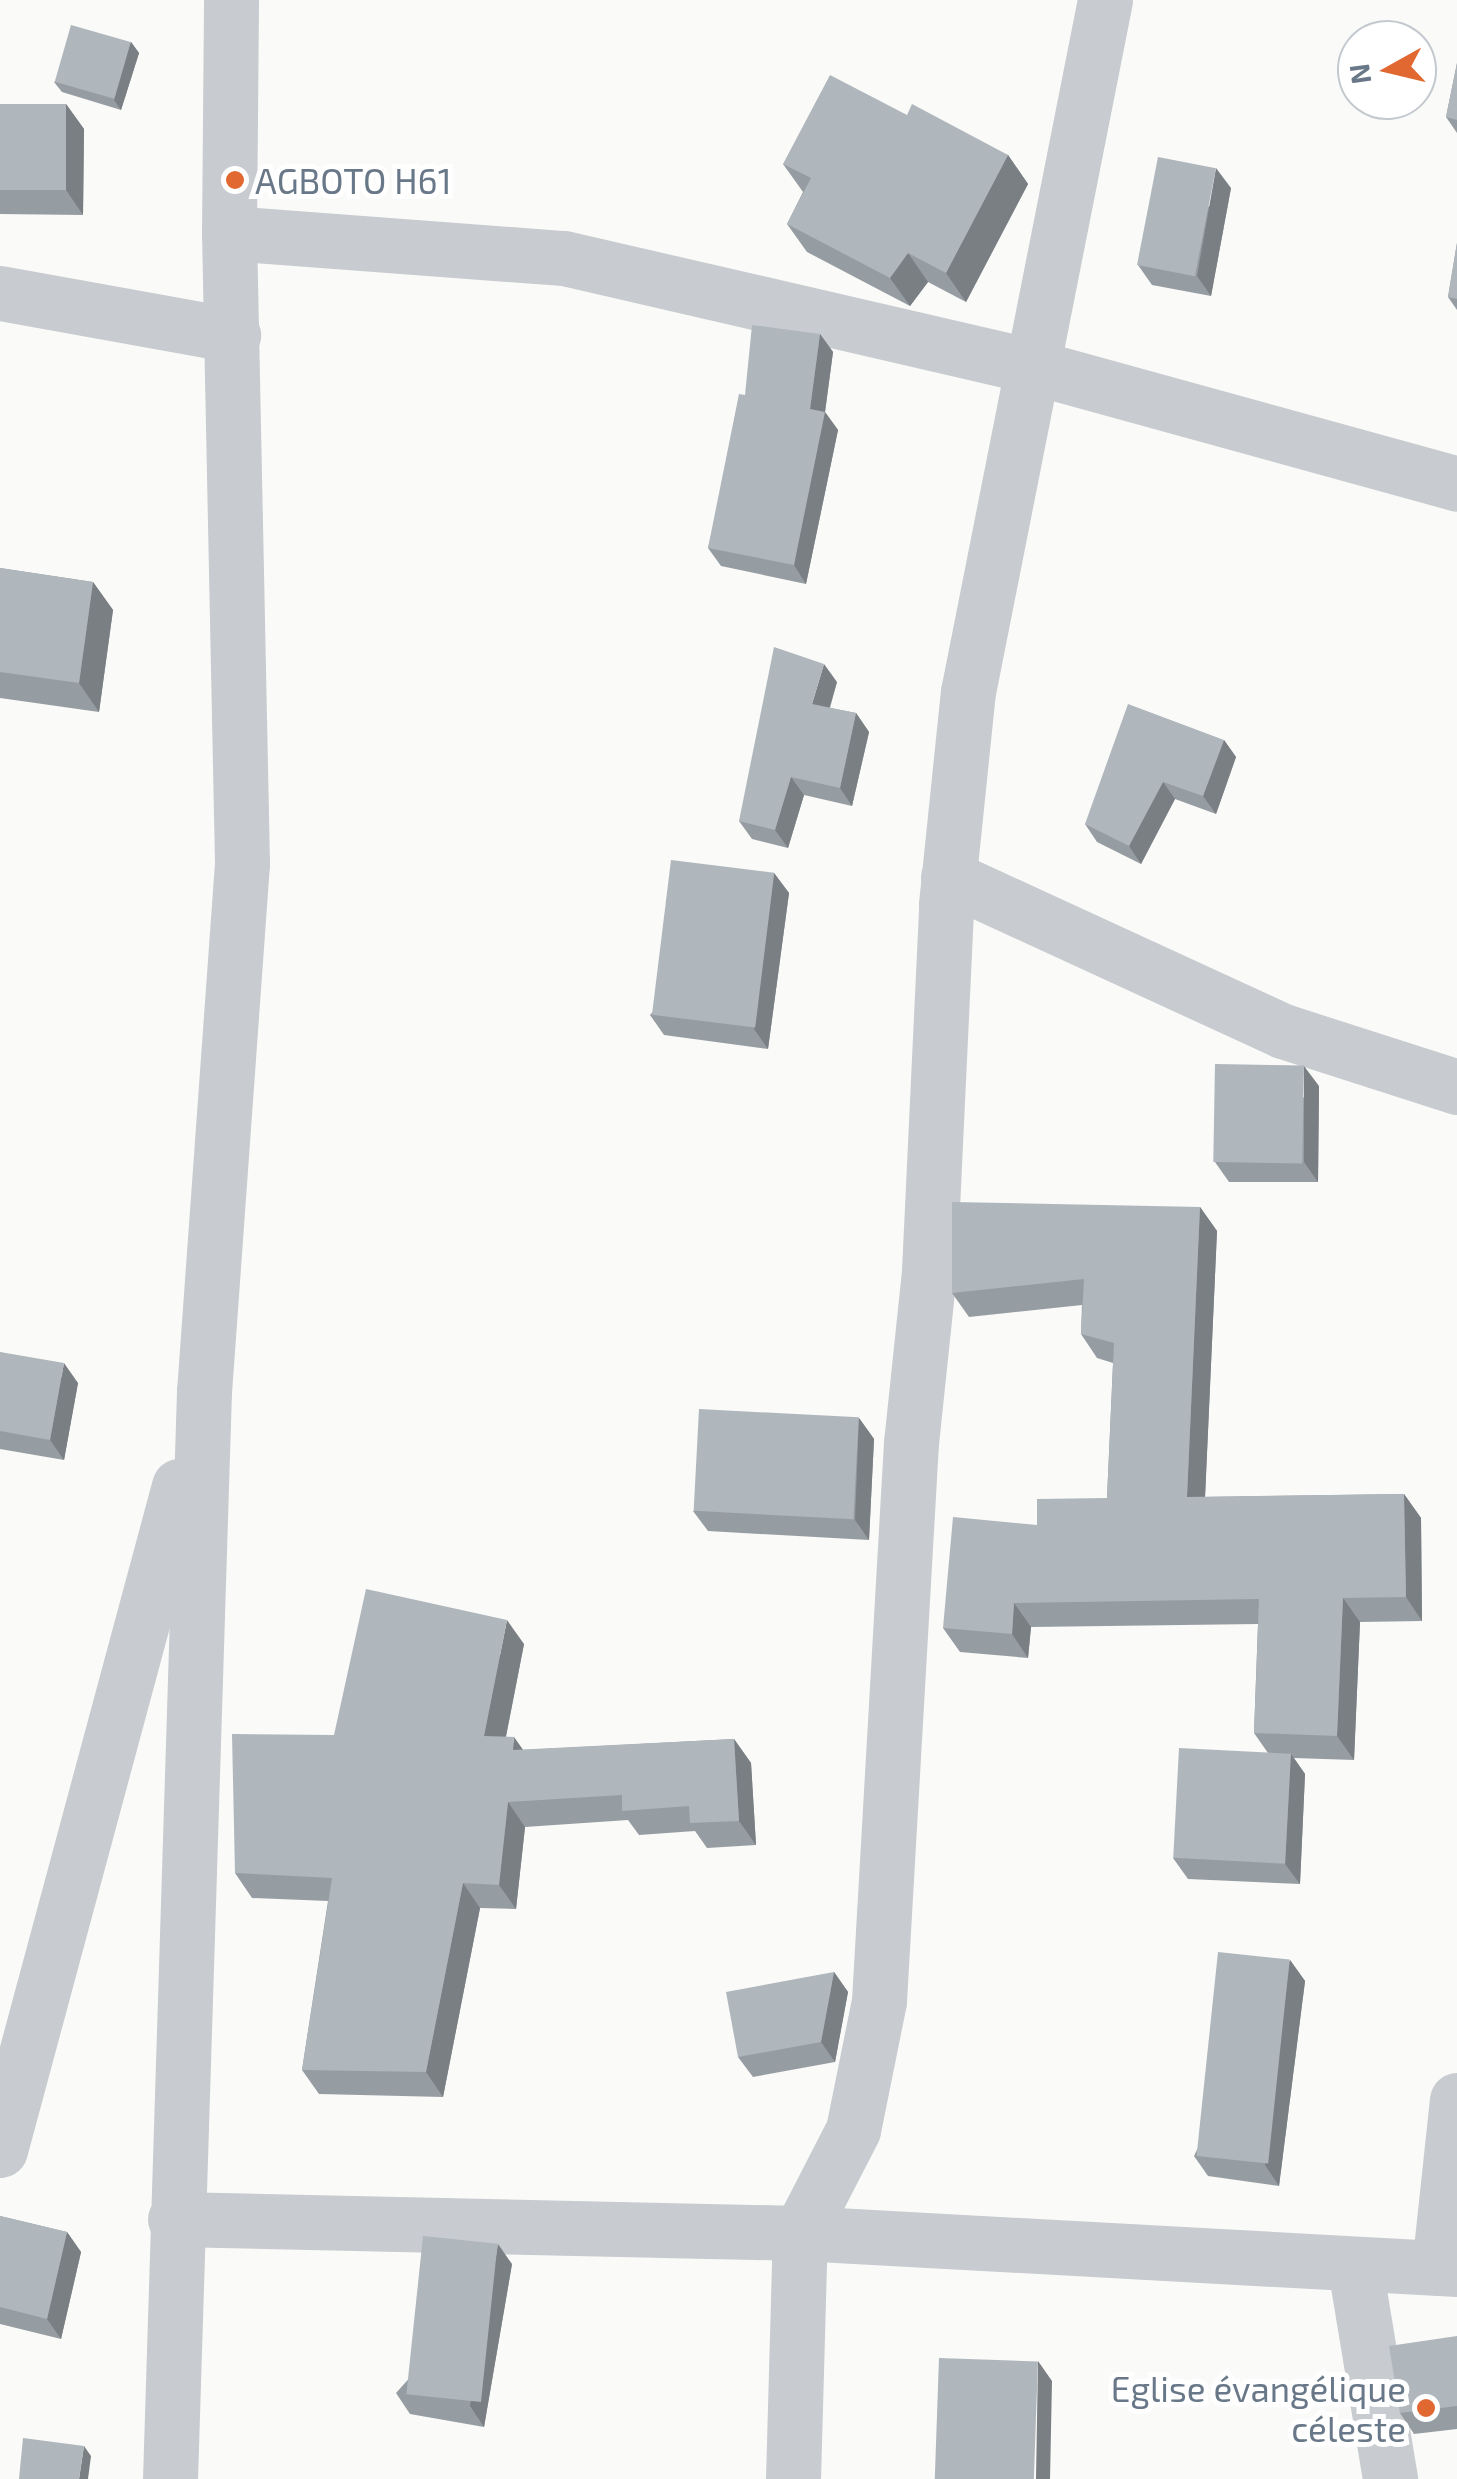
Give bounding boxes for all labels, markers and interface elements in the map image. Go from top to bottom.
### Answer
north arrow [1337,20,1437,120]
text: N [1341,62,1378,86]
place label: AGBOTO H61 [255,159,452,201]
marker: AGBOTO H61 [224,169,246,191]
place label: Eglise évangélique céleste [1111,2367,1406,2449]
marker: Eglise évangélique céleste [1415,2397,1437,2419]

